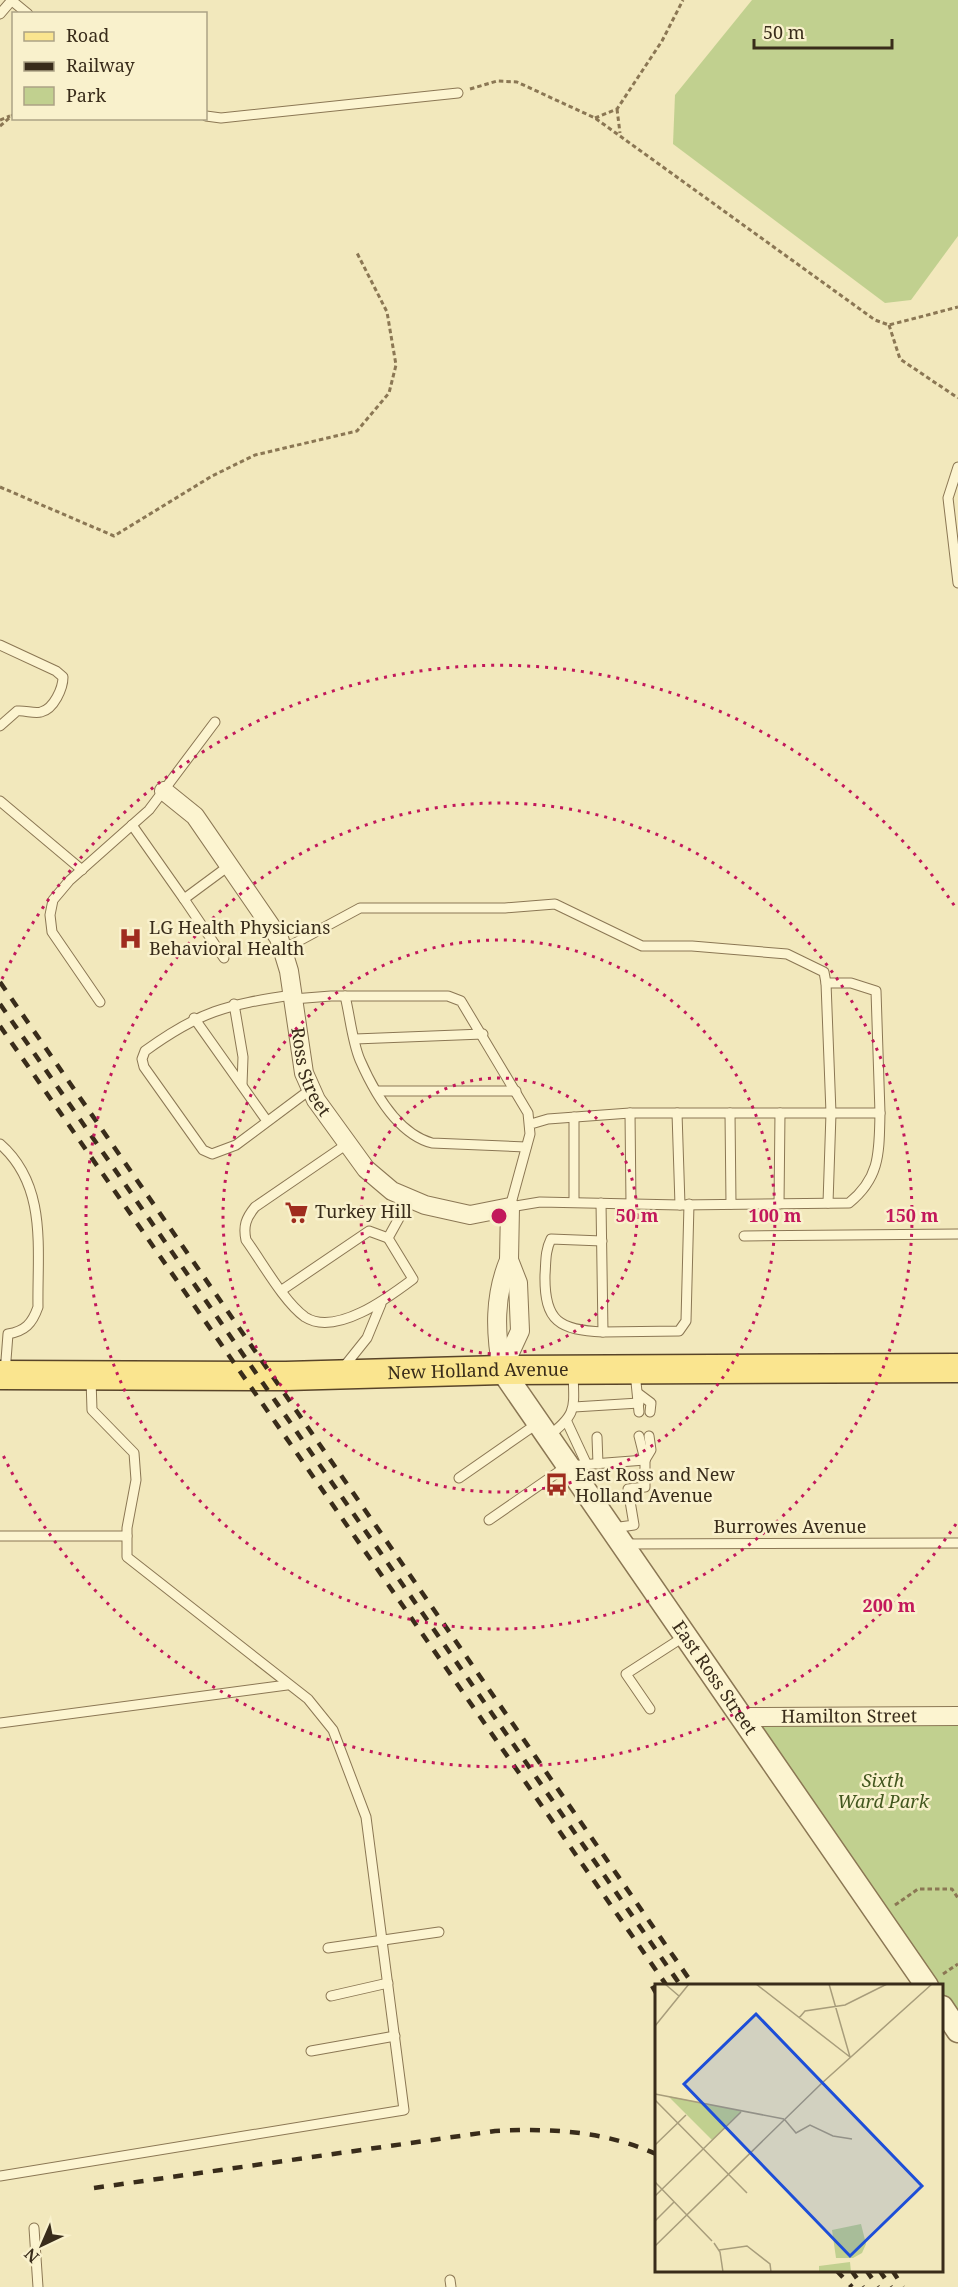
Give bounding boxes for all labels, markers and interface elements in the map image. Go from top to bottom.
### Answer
legend [12,12,207,120]
scale bar [754,12,892,50]
text: 50 m [763,20,805,44]
text: Road [66,23,109,47]
text: Railway [66,53,136,77]
text: Park [66,83,106,107]
place label: LG Health Physicians Behavioral Health [149,915,330,960]
hospital icon: LG Health Physicians Behavioral Health [118,925,144,951]
street label: Ross Street [286,1025,337,1121]
supermarket icon: Turkey Hill [284,1199,310,1225]
place label: Turkey Hill [315,1199,412,1223]
text: 50 m [616,1203,659,1227]
text: 100 m [749,1203,802,1227]
text: 150 m [886,1203,939,1227]
centre of rings [489,1206,509,1226]
street label: New Holland Avenue [387,1357,569,1384]
place label: East Ross and New Holland Avenue [575,1462,735,1507]
bus stop icon: East Ross and New Holland Avenue [544,1472,570,1498]
street label: Burrowes Avenue [714,1514,866,1538]
text: 200 m [863,1593,916,1617]
street label: East Ross Street [667,1615,763,1739]
street label: Hamilton Street [781,1703,917,1728]
park label: Sixth Ward Park [837,1768,930,1813]
inset map [655,1984,943,2272]
north arrow [12,2215,72,2275]
text: N [19,2243,44,2268]

